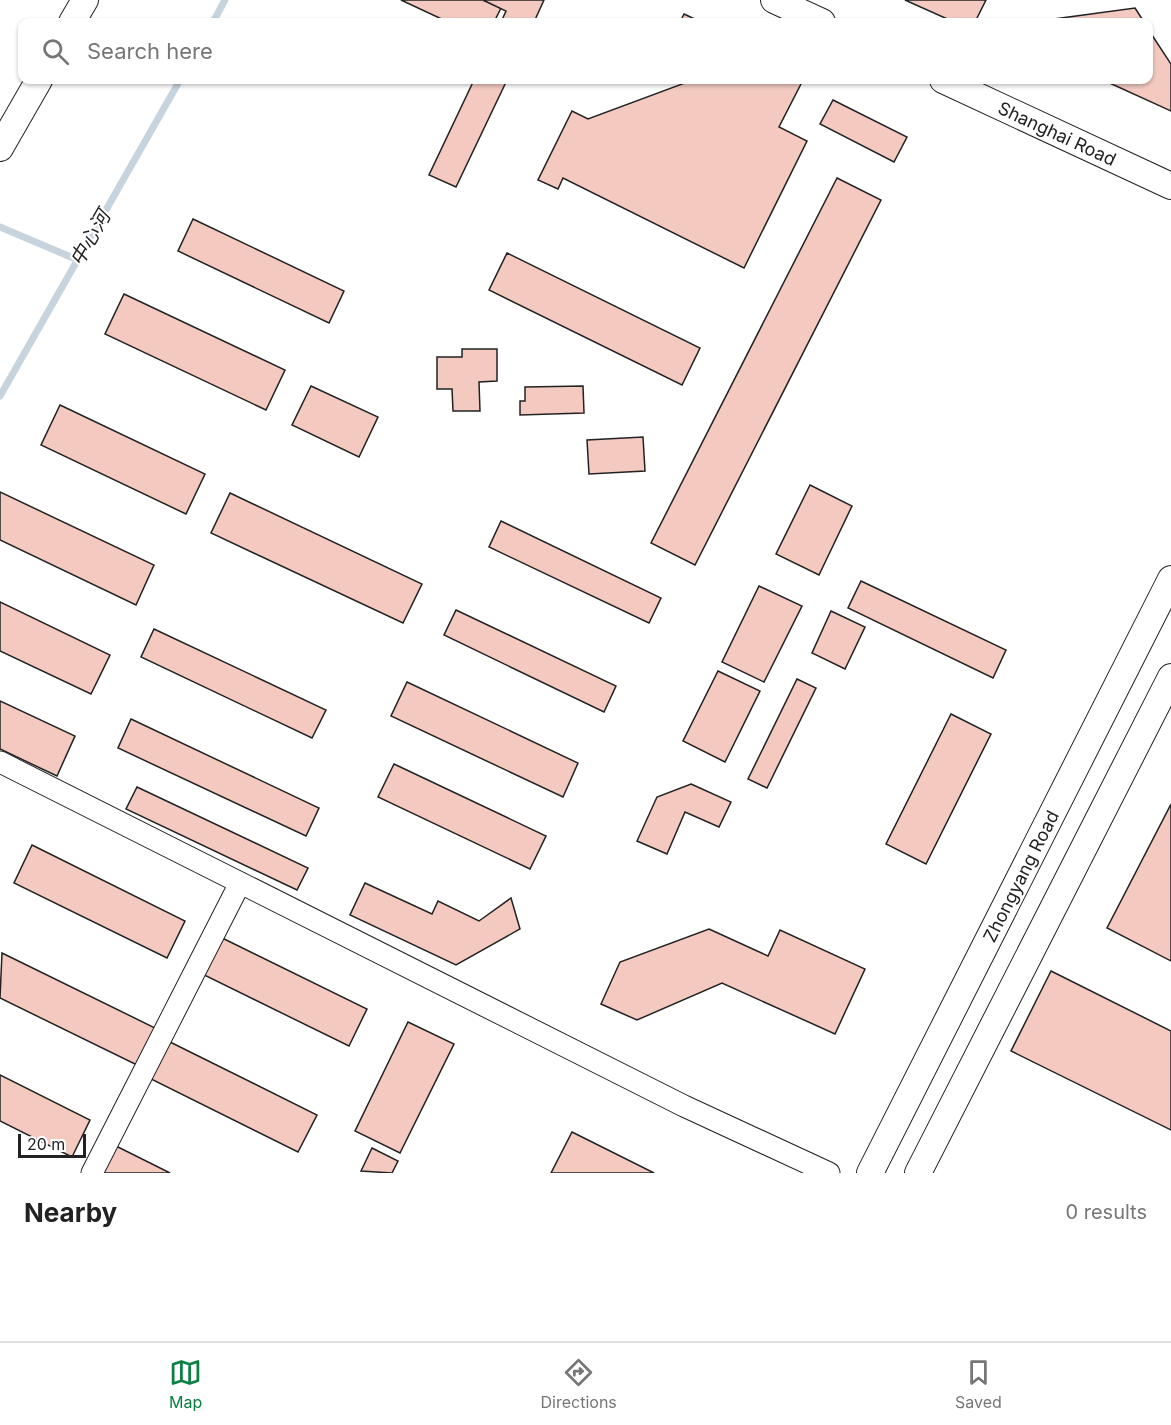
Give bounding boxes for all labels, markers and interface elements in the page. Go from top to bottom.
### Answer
search box [18,18,1153,84]
icon: search [39,35,72,68]
text: Search here [87,38,213,64]
street label: Shanghai Road [995,97,1120,170]
water label: 中心河 [65,203,117,270]
street label: Zhongyang Road [978,807,1063,945]
scale bar [18,1131,86,1158]
text: 20 m [27,1134,65,1154]
text: Nearby [24,1197,117,1228]
text: 0 results [1065,1200,1147,1224]
tab: Map [169,1356,202,1412]
tab: Directions [541,1356,617,1412]
tab: Saved [955,1356,1002,1412]

